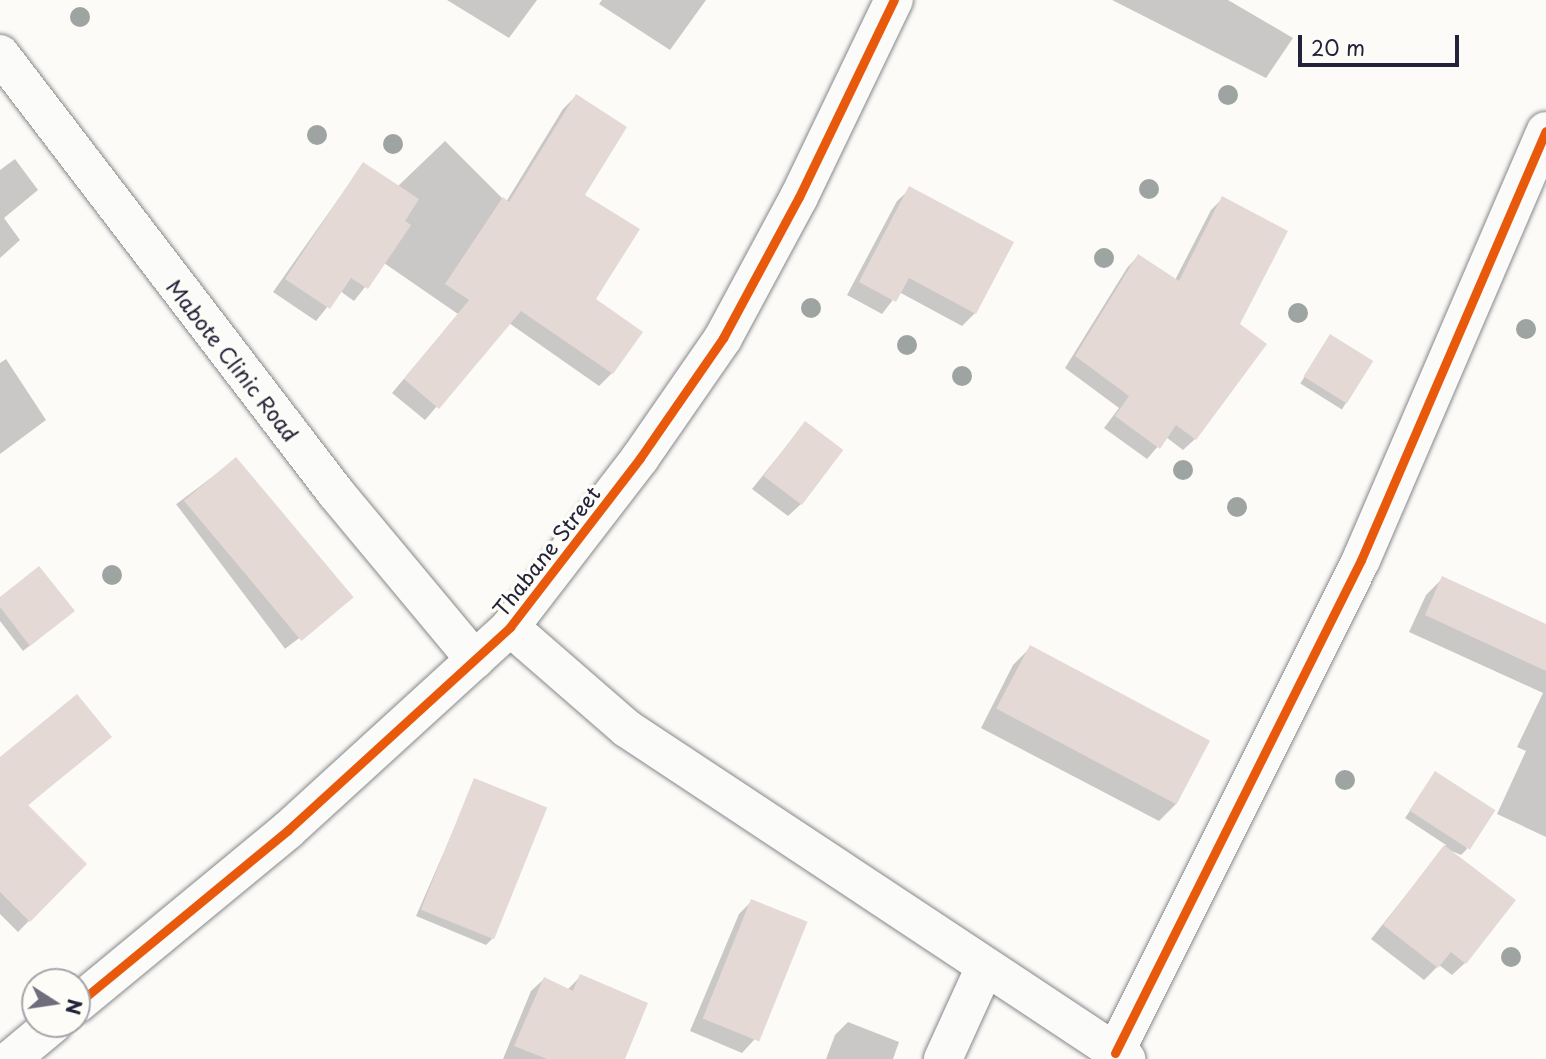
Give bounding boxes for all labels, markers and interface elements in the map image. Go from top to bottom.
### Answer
scale bar [1301,21,1462,65]
text: 20 m [1311,31,1365,63]
street label: Mabote Clinic Road [162,274,304,446]
street label: Thabane Street [487,481,605,621]
north arrow [21,968,91,1038]
text: N [59,997,90,1017]

